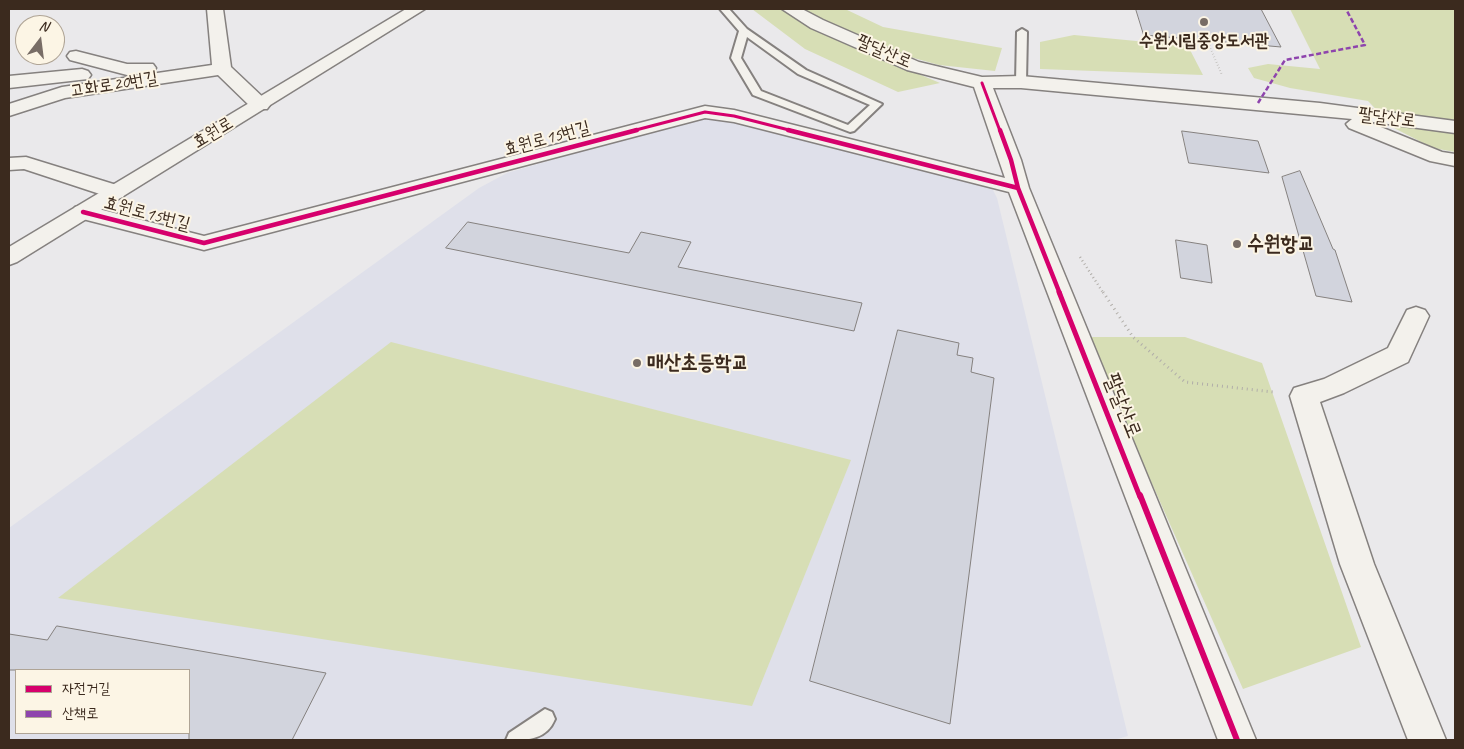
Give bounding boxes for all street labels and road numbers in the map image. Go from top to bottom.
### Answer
street label: 팔달산로 [853,31,915,73]
street label: 고화로20번길 [69,67,159,103]
street label: 팔달산로 [1357,104,1417,132]
street label: 효원로 [189,113,237,153]
street label: 효원로15번길 [501,117,593,161]
street label: 효원로15번길 [101,192,193,236]
street label: 팔달산로 [1098,370,1146,442]

